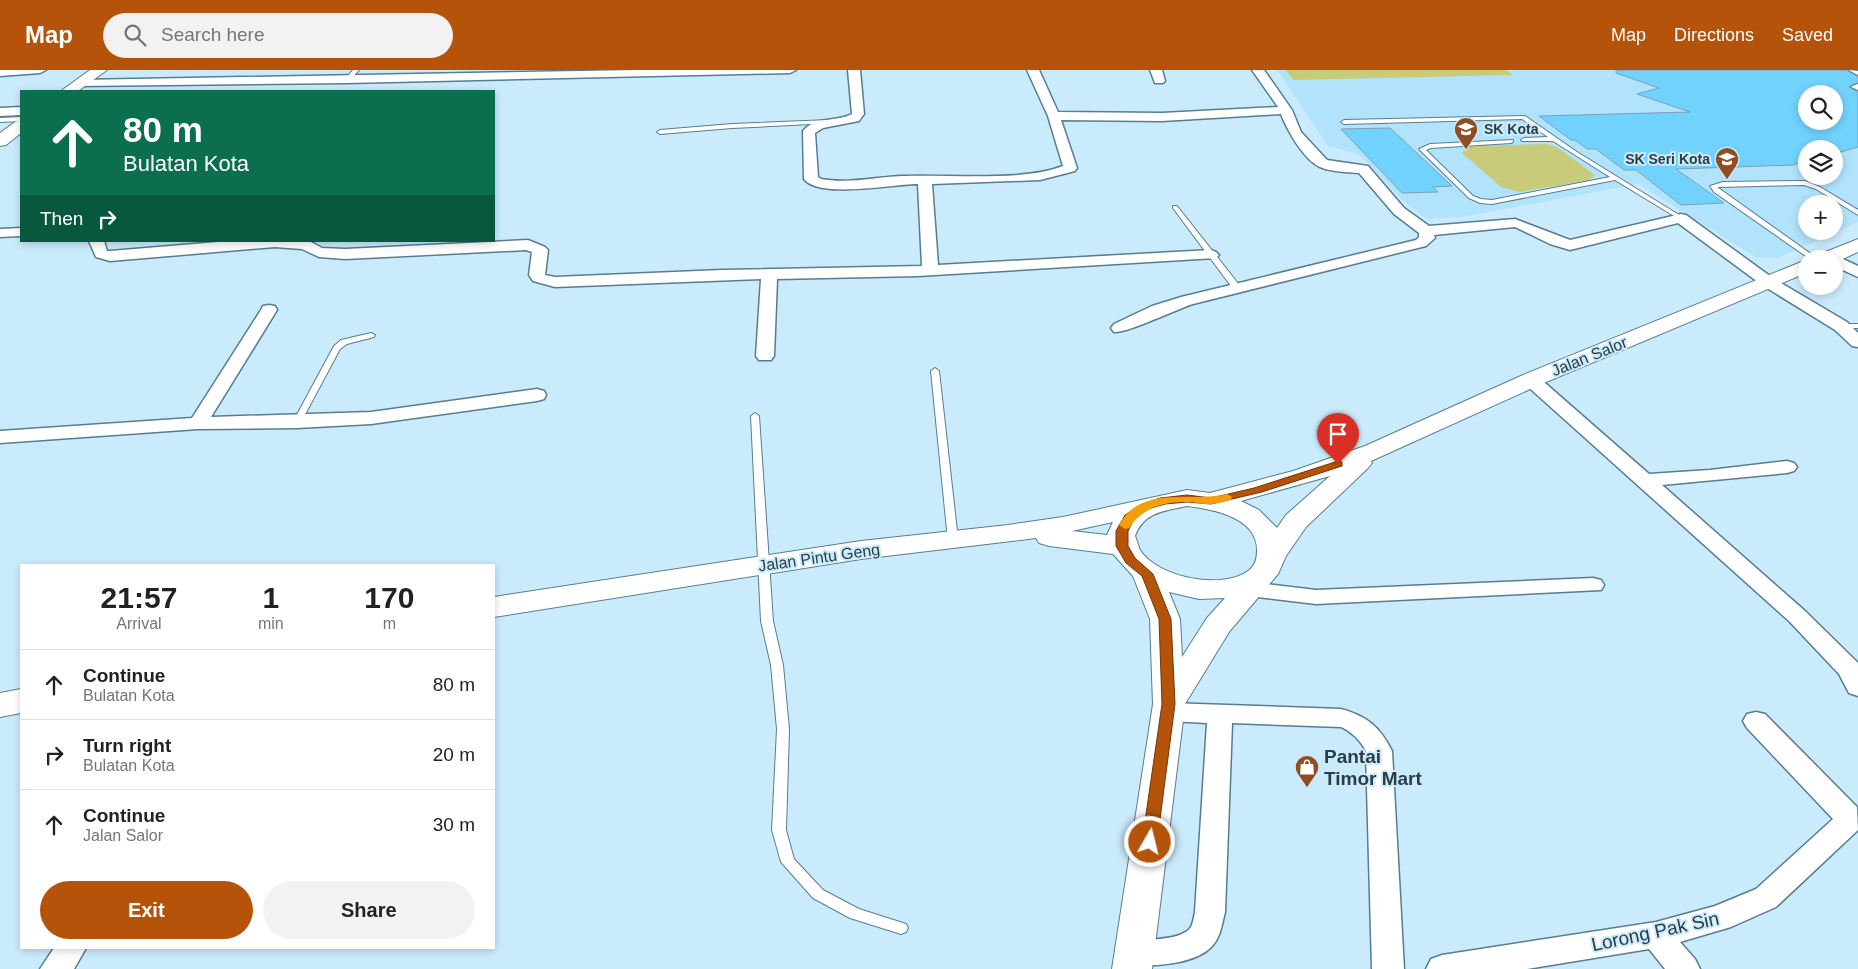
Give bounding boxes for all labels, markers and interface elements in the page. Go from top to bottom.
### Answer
search box [103,13,453,58]
text: Map [25,21,73,48]
icon: search [121,21,149,49]
text: Search here [161,24,265,45]
text: Map [1611,25,1646,45]
text: Directions [1674,25,1754,45]
text: Saved [1782,25,1833,45]
map controls [1798,85,1843,295]
button: search [1798,85,1843,130]
icon: ahead [40,110,105,175]
text: 80 m [123,110,203,149]
school or university icon: SK Kota [1453,116,1479,150]
place label: SK Kota [1484,121,1539,137]
button: layers [1798,140,1843,185]
school or university icon: SK Seri Kota [1714,146,1740,180]
text: Bulatan Kota [123,151,249,176]
place label: SK Seri Kota [1625,151,1710,167]
button: + [1798,195,1843,240]
icon: right [93,205,121,233]
text: Then [40,208,83,229]
button: − [1798,250,1843,295]
street label: Jalan Salor [1549,333,1630,379]
pin [1317,413,1359,464]
icon: arrive [1324,420,1352,448]
street label: Jalan Pintu Geng [757,541,881,574]
text: 21:57 [101,581,177,614]
text: 1 [262,581,279,614]
text: 170 [364,581,414,614]
text: Arrival [116,615,162,632]
text: min [258,615,284,632]
text: m [383,615,396,632]
text: Continue [83,665,165,686]
icon: ahead [40,671,68,699]
text: 80 m [433,674,475,695]
text: Bulatan Kota [83,687,175,704]
text: Turn right [83,735,171,756]
icon: right [40,741,68,769]
text: 20 m [433,744,475,765]
place label: Pantai Timor Mart [1324,746,1423,789]
shop icon: Pantai Timor Mart [1294,754,1320,788]
text: Bulatan Kota [83,757,175,774]
text: Continue [83,805,165,826]
icon: ahead [40,811,68,839]
text: 30 m [433,814,475,835]
position arrow [1123,815,1175,867]
text: Jalan Salor [83,827,163,844]
button: Exit [40,881,253,939]
button: Share [263,881,475,939]
street label: Lorong Pak Sin [1589,908,1721,955]

